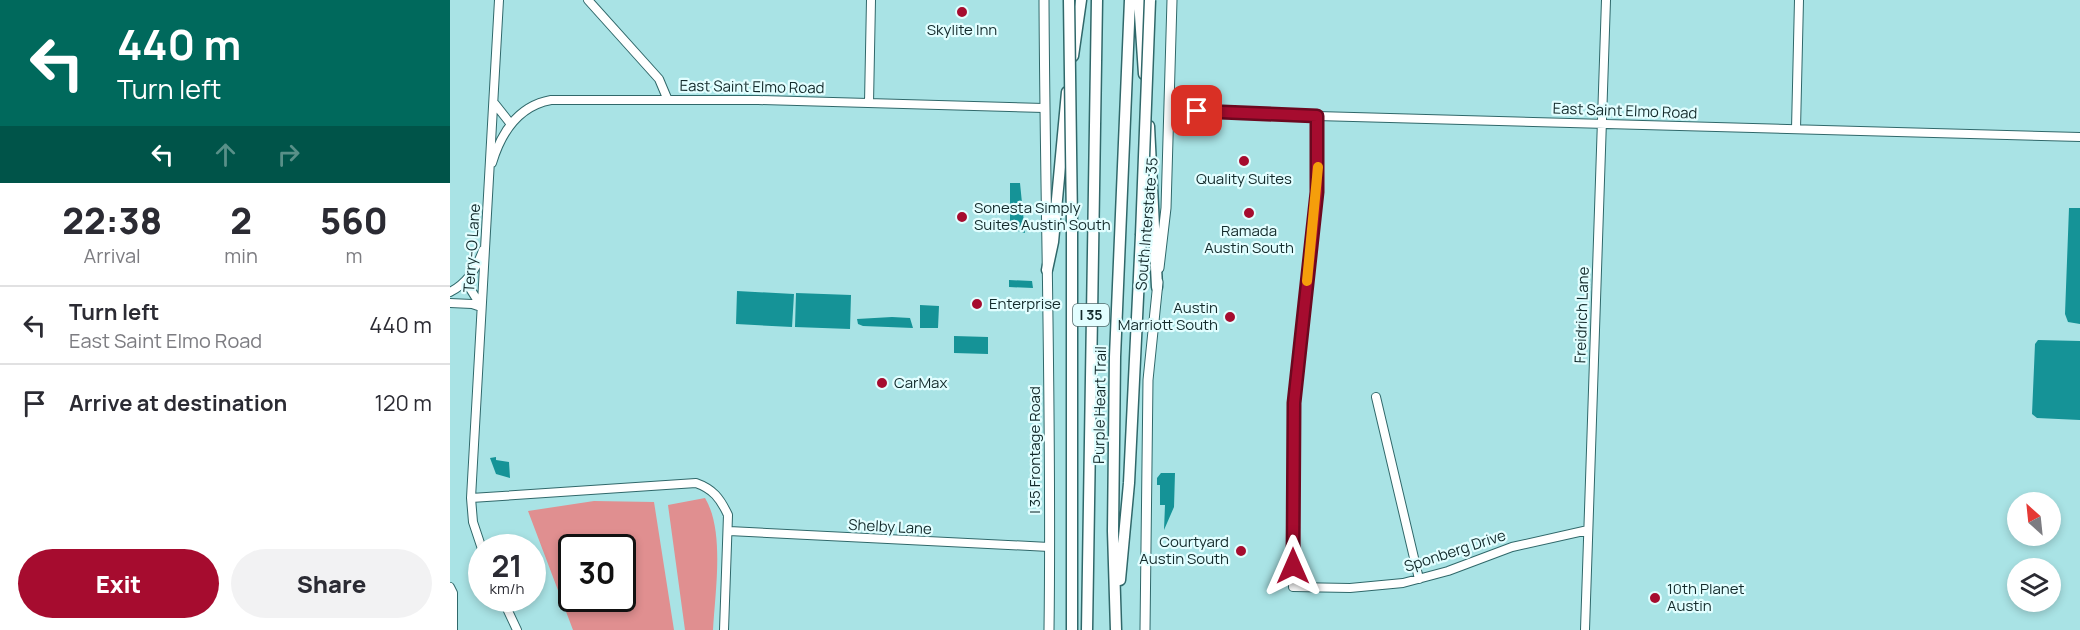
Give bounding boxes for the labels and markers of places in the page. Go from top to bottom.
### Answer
marker: Skylite Inn [955,5,969,19]
place label: Skylite Inn [927,19,997,40]
pin [1171,85,1222,136]
marker: Quality Suites [1237,154,1251,168]
place label: Quality Suites [1196,168,1292,189]
place label: Sonesta Simply Suites Austin South [974,197,1111,235]
marker: Ramada Austin South [1242,206,1256,220]
marker: Sonesta Simply Suites Austin South [955,210,969,224]
place label: Ramada Austin South [1204,220,1294,258]
place label: Enterprise [989,293,1061,314]
marker: Enterprise [970,297,984,311]
place label: Austin Marriott South [1118,297,1218,335]
marker: Austin Marriott South [1223,310,1237,324]
place label: CarMax [894,372,947,393]
marker: CarMax [875,376,889,390]
place label: Courtyard Austin South [1139,531,1229,569]
marker: Courtyard Austin South [1234,544,1248,558]
place label: 10th Planet Austin [1667,578,1744,616]
marker: 10th Planet Austin [1648,591,1662,605]

